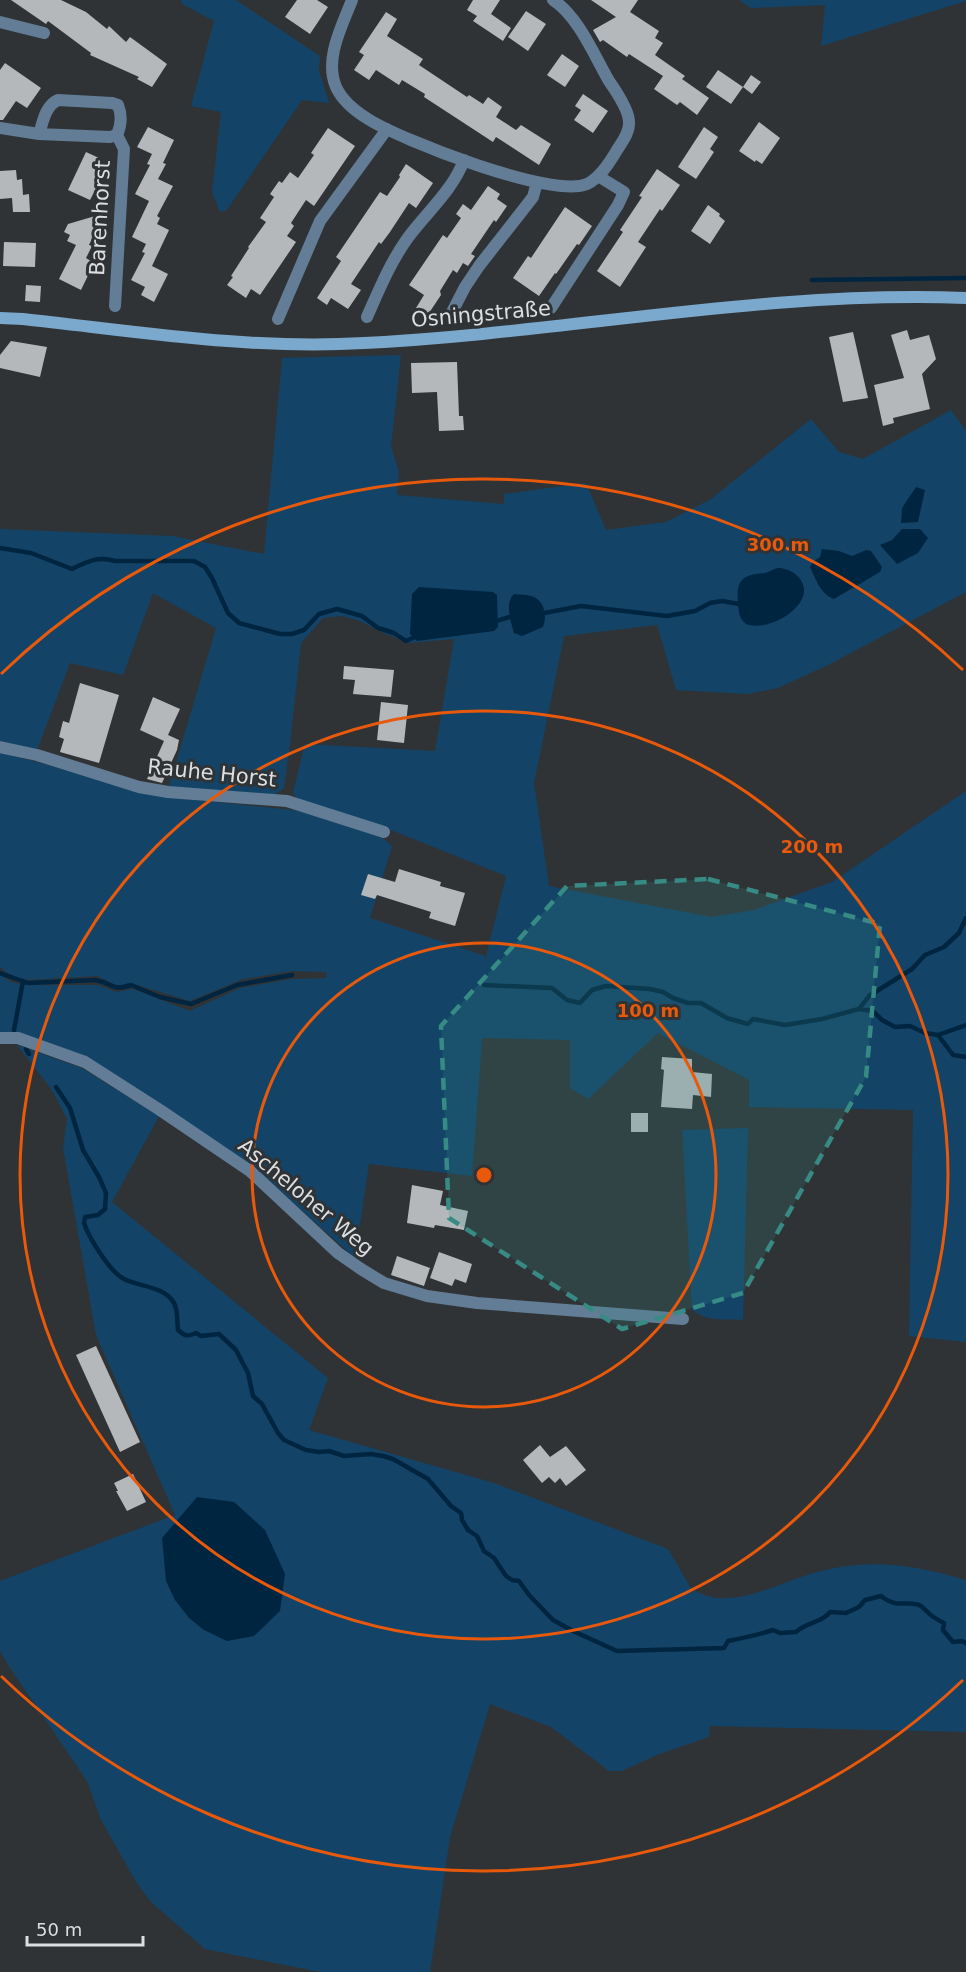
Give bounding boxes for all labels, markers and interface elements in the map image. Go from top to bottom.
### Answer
street label: Barenhorst [85,160,115,276]
street label: Osningstraße [410,296,552,332]
text: 300 m [747,534,809,555]
street label: Rauhe Horst [146,754,278,792]
text: 200 m [781,836,843,857]
text: 100 m [617,1000,679,1021]
street label: Ascheloher Weg [234,1133,378,1261]
centre of rings [474,1165,494,1185]
scale bar [27,1909,142,1947]
text: 50 m [36,1919,82,1940]

